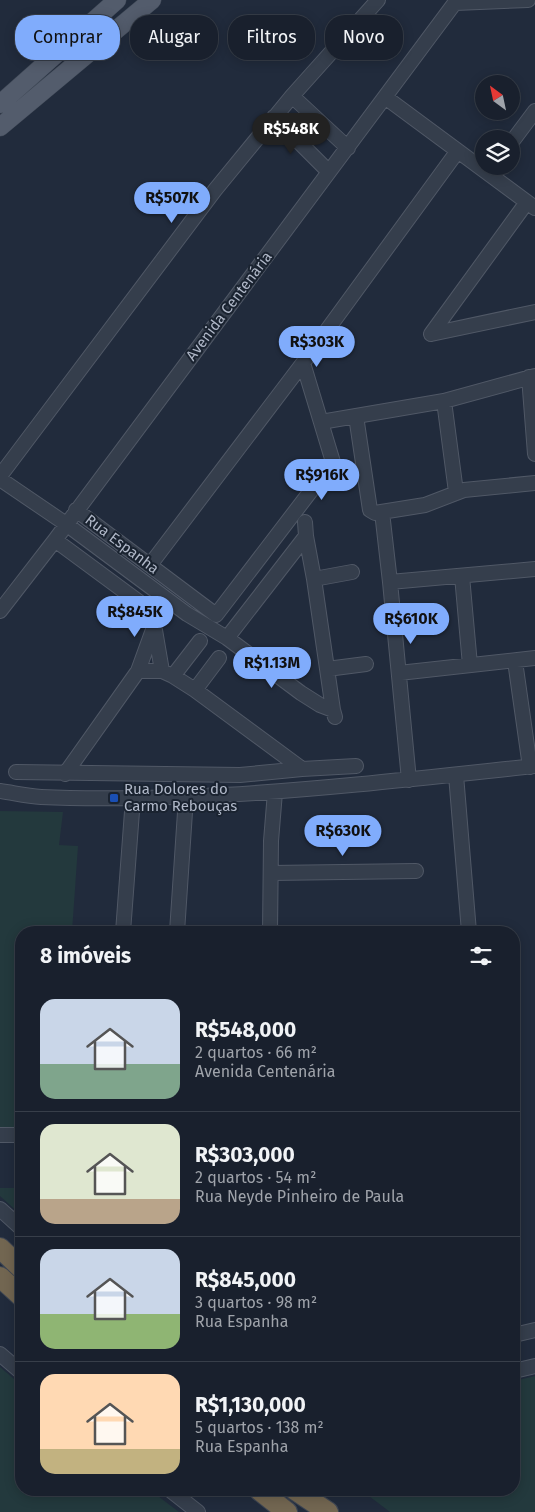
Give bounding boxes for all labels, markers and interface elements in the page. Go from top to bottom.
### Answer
chip: Comprar [15,15,120,60]
chip: Alugar [130,15,218,60]
chip: Filtros [228,15,315,60]
chip: Novo [325,15,403,60]
north arrow [475,75,520,120]
map controls [475,75,520,175]
pin: R$548K [250,112,332,155]
text: R$548K [263,119,319,138]
button: layers [475,130,520,175]
pin: R$507K [131,182,213,224]
text: R$507K [145,188,199,207]
street label: Avenida Centenária [182,248,276,364]
pin: R$303K [276,326,358,368]
text: R$303K [290,332,344,351]
pin: R$916K [281,458,363,501]
text: R$916K [295,465,349,484]
street label: Rua Espanha [82,510,162,578]
pin: R$845K [94,596,176,638]
text: R$845K [107,602,163,621]
pin: R$610K [370,602,452,645]
text: R$610K [384,609,438,628]
pin: R$1.13M [226,646,318,689]
text: R$1.13M [244,653,300,672]
place label: Rua Dolores do Carmo Rebouças [124,780,237,815]
marker: Rua Dolores do Carmo Rebouças [108,792,120,804]
pin: R$630K [302,814,384,857]
text: R$630K [315,821,371,840]
icon: filters [467,942,495,970]
text: 8 imóveis [40,943,131,969]
text: R$548,000 [195,1017,296,1043]
icon: home [80,1019,140,1079]
text: 2 quartos · 66 m² [195,1043,317,1062]
text: Avenida Centenária [195,1062,336,1081]
text: R$303,000 [195,1142,295,1168]
icon: home [80,1144,140,1204]
text: 2 quartos · 54 m² [195,1168,316,1187]
text: Rua Neyde Pinheiro de Paula [195,1187,404,1206]
text: R$845,000 [195,1267,296,1293]
icon: home [80,1269,140,1329]
text: 3 quartos · 98 m² [195,1293,317,1312]
text: Rua Espanha [195,1312,288,1331]
text: R$1,130,000 [195,1392,306,1418]
icon: home [80,1394,140,1454]
text: 5 quartos · 138 m² [195,1418,324,1437]
text: Rua Espanha [195,1437,288,1456]

